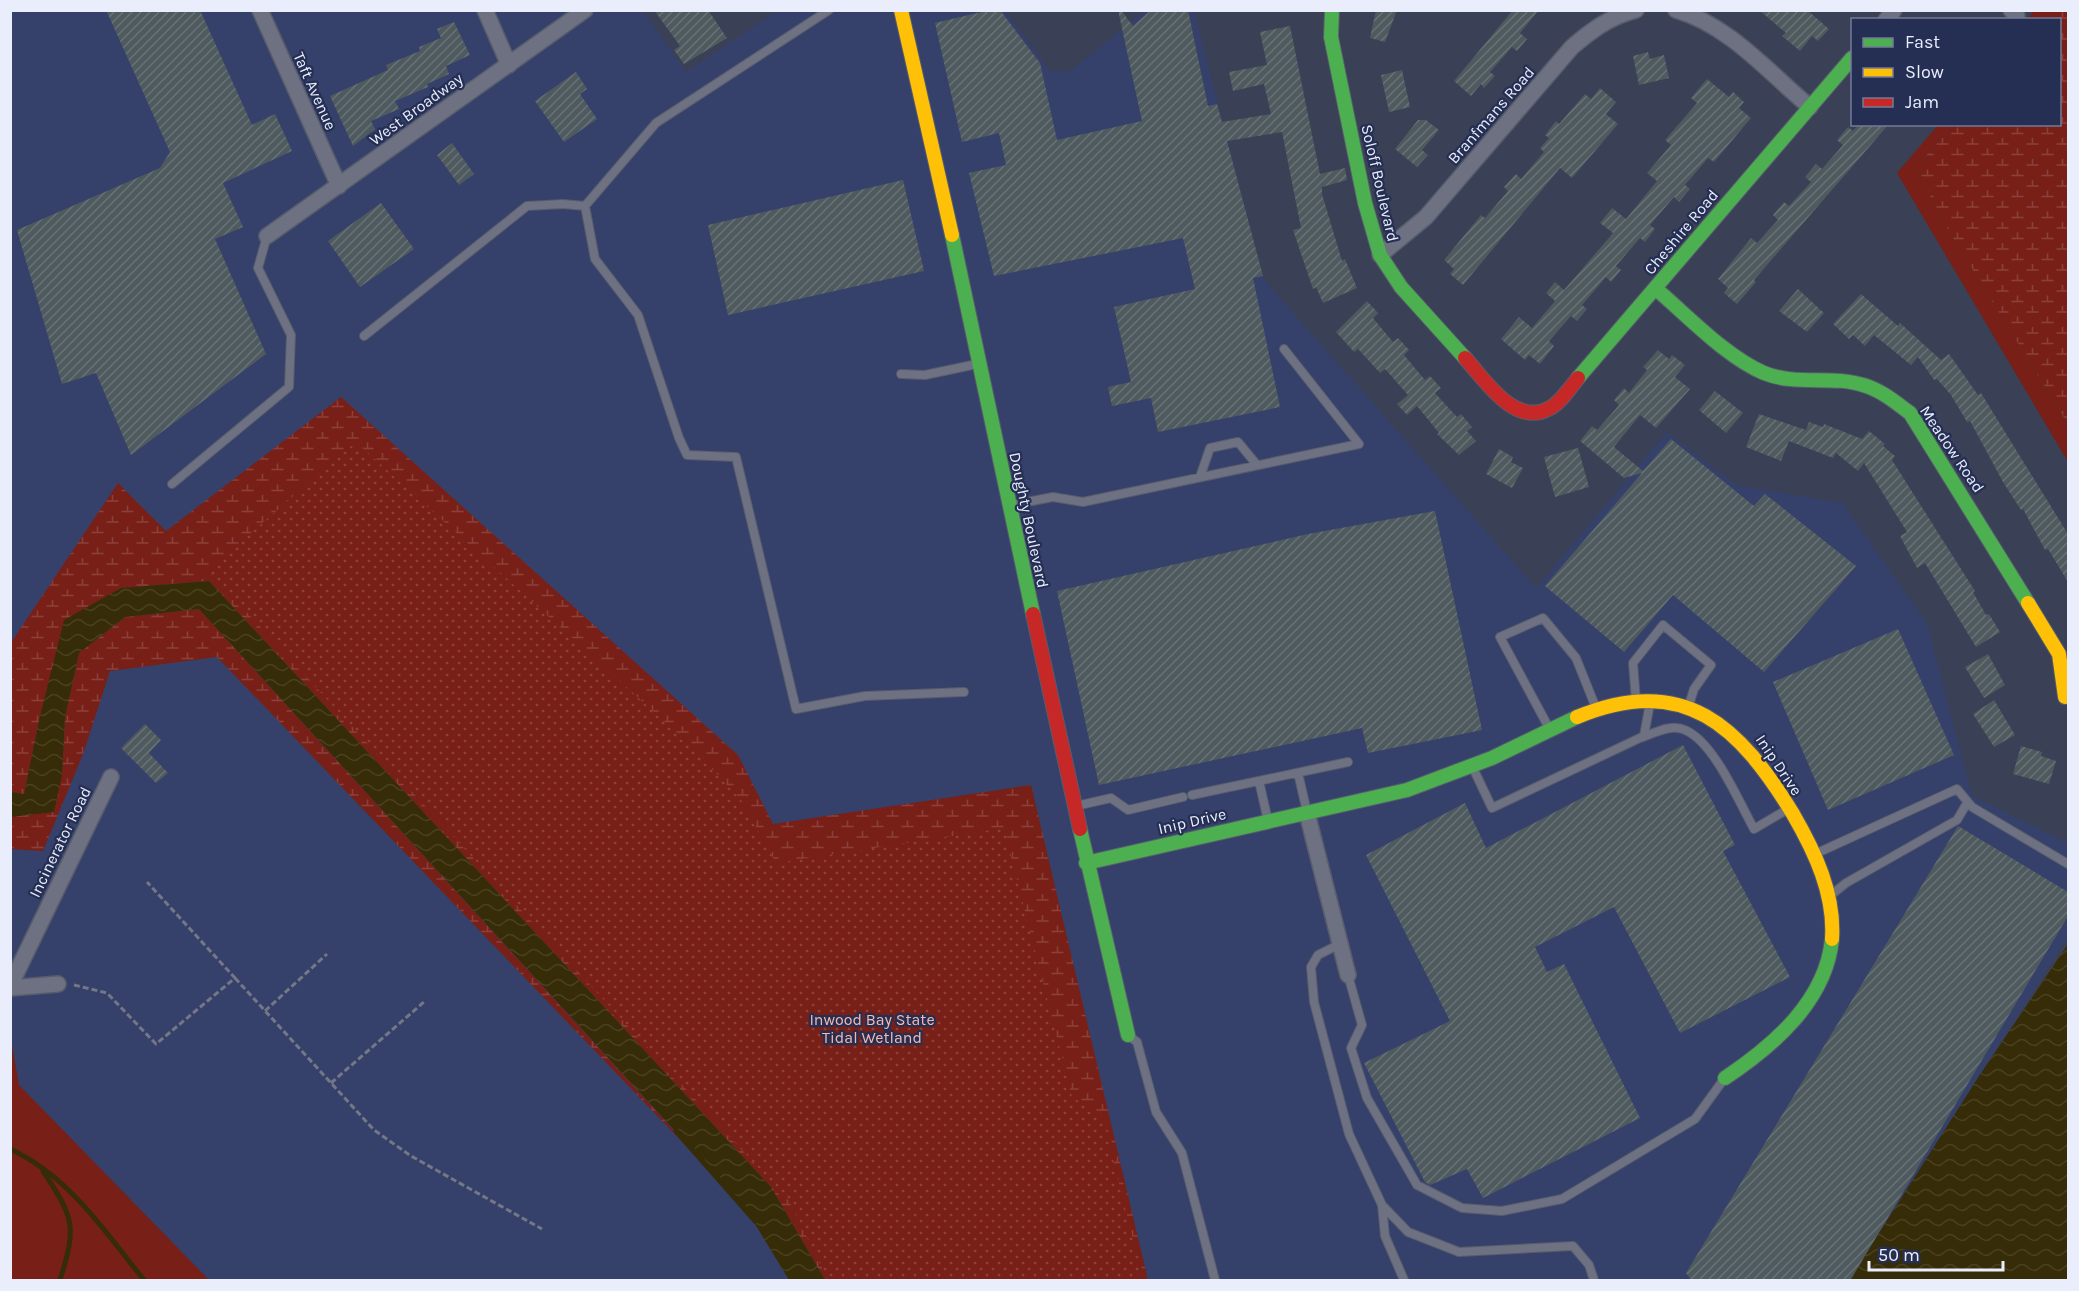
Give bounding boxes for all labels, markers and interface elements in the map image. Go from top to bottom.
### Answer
legend [1851,18,2061,126]
text: Fast [1905,31,1940,53]
street label: Taft Avenue [289,49,341,133]
text: Slow [1905,61,1944,83]
street label: Branfmans Road [1444,63,1538,167]
street label: West Broadway [366,68,467,149]
text: Jam [1905,91,1939,113]
street label: Soloff Boulevard [1357,123,1403,243]
street label: Cheshire Road [1640,186,1722,278]
street label: Meadow Road [1916,402,1988,496]
street label: Doughty Boulevard [1005,450,1053,590]
street label: Inip Drive [1752,731,1806,799]
street label: Incinerator Road [25,784,95,900]
street label: Inip Drive [1156,804,1228,838]
park label: Inwood Bay State Tidal Wetland [809,1010,935,1047]
scale bar [1869,1234,2002,1272]
text: 50 m [1878,1244,1920,1266]

